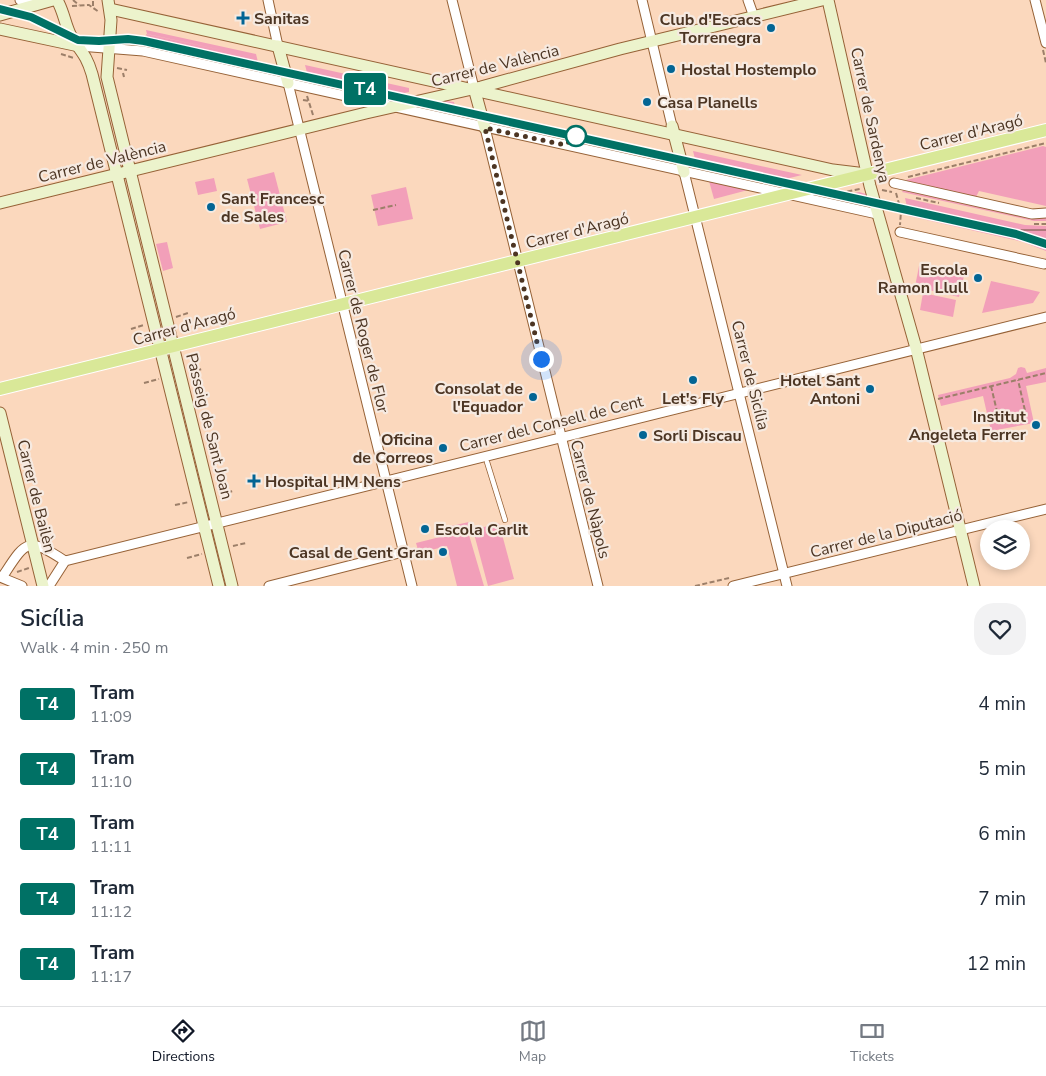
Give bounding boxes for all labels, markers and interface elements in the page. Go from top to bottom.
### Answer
place label: Sanitas [254,8,309,30]
place label: Club d'Escacs Torrenegra [659,9,761,49]
marker: Sanitas [236,11,250,25]
marker: Club d'Escacs Torrenegra [765,22,777,34]
street label: Carrer de València [429,39,562,93]
street label: Carrer de Sardenya [845,45,895,185]
place label: Hostal Hostemplo [681,59,817,81]
marker: Hostal Hostemplo [665,63,677,75]
line badge: T4 [342,73,388,105]
text: T4 [354,77,376,101]
place label: Casa Planells [657,92,758,114]
marker: Casa Planells [641,96,653,108]
street label: Carrer d'Aragó [917,109,1025,156]
unlabelled marker [565,125,587,147]
street label: Carrer de València [36,135,169,189]
place label: Sant Francesc de Sales [221,188,325,228]
marker: Sant Francesc de Sales [205,201,217,213]
street label: Carrer d'Aragó [523,207,631,254]
street label: Carrer de Roger de Flor [332,247,394,416]
place label: Escola Ramon Llull [878,259,968,299]
marker: Escola Ramon Llull [972,272,984,284]
street label: Carrer d'Aragó [130,303,238,351]
street label: Carrer de Sicília [726,318,774,432]
your location [529,347,554,372]
street label: Passeig de Sant Joan [180,351,238,502]
place label: Hotel Sant Antoni [780,370,861,410]
marker: Let's Fly [687,374,699,386]
place label: Consolat de l'Equador [435,378,524,418]
marker: Hotel Sant Antoni [864,383,876,395]
place label: Let's Fly [662,388,725,410]
street label: Carrer del Consell de Cent [457,390,646,457]
marker: Consolat de l'Equador [527,391,539,403]
place label: Institut Angeleta Ferrer [909,406,1027,446]
marker: Institut Angeleta Ferrer [1030,419,1042,431]
place label: Sorli Discau [653,425,742,447]
place label: Oficina de Correos [353,429,433,469]
marker: Sorli Discau [637,429,649,441]
street label: Carrer de Bailèn [11,437,61,555]
street label: Carrer de Nàpols [565,438,615,561]
marker: Oficina de Correos [437,442,449,454]
place label: Hospital HM Nens [265,471,401,493]
marker: Hospital HM Nens [247,474,261,488]
street label: Carrer de la Diputació [808,504,965,564]
place label: Escola Carlit [435,519,529,541]
map controls [980,520,1030,570]
button: layers [980,520,1030,570]
marker: Escola Carlit [419,523,431,535]
place label: Casal de Gent Gran [289,542,433,564]
marker: Casal de Gent Gran [437,546,449,558]
text: Sicília [20,602,84,634]
button: heart [974,603,1026,655]
text: Walk · 4 min · 250 m [20,637,168,659]
text: Tram [90,680,135,706]
text: 4 min [978,691,1026,717]
text: T4 [37,692,58,716]
text: 11:09 [90,706,132,728]
text: Tram [90,745,135,771]
text: 5 min [978,756,1026,782]
text: T4 [37,757,58,781]
text: 11:10 [90,771,132,793]
text: Tram [90,810,135,836]
text: 6 min [978,821,1026,847]
text: T4 [37,822,58,846]
text: 11:11 [90,836,132,858]
text: Tram [90,875,135,901]
text: 7 min [978,886,1026,912]
text: T4 [37,887,58,911]
text: 11:12 [90,901,132,923]
text: Tram [90,940,135,966]
text: 12 min [967,951,1026,977]
text: T4 [37,952,58,976]
text: 11:17 [90,966,132,988]
tab: Directions [152,1017,215,1066]
tab: Map [519,1017,547,1066]
tab: Tickets [850,1017,894,1066]

